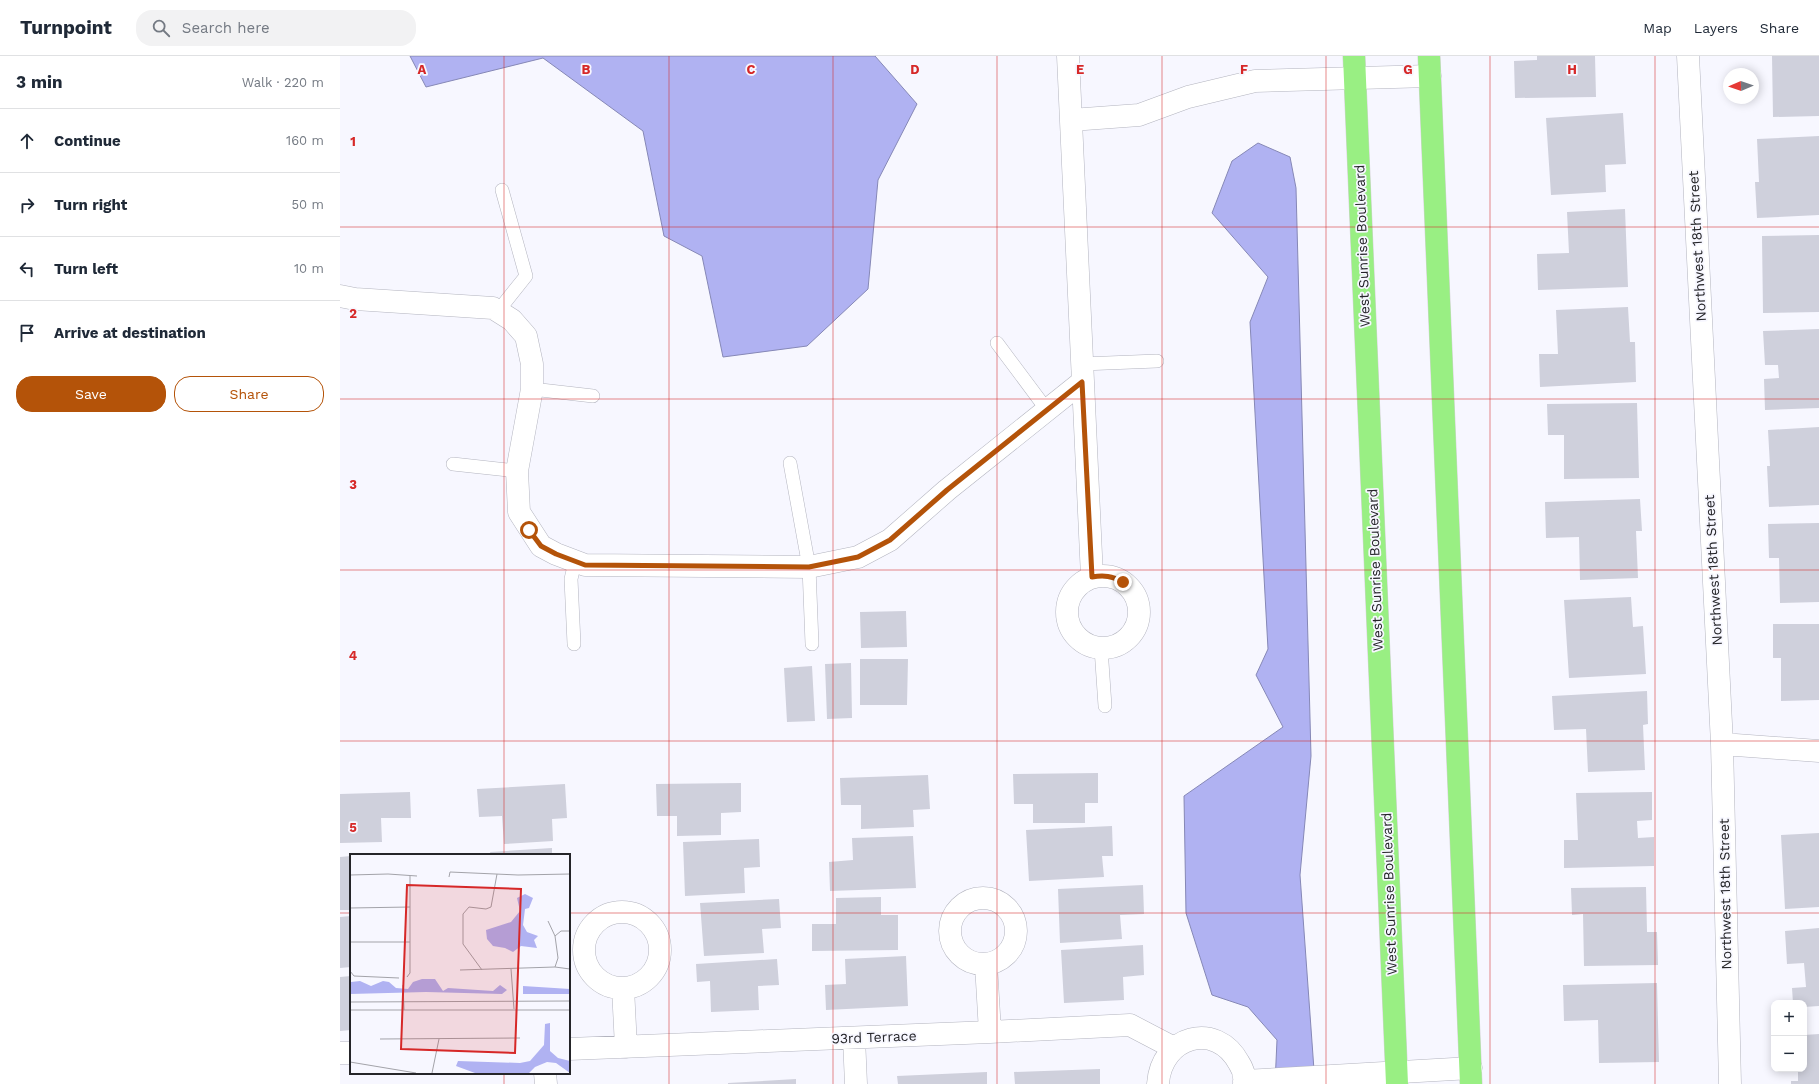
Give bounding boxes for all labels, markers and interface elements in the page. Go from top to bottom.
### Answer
search box [136,10,416,46]
text: Turnpoint [20,16,112,39]
icon: search [150,17,172,39]
text: Search here [182,19,270,37]
text: Map [1643,20,1672,36]
text: Layers [1694,20,1738,36]
text: Share [1760,20,1799,36]
text: A [418,62,427,77]
text: B [582,62,591,77]
text: C [747,62,756,77]
text: D [910,62,920,77]
text: E [1076,62,1084,77]
text: F [1240,62,1248,77]
text: G [1403,62,1413,77]
text: H [1567,62,1577,77]
north arrow [1723,68,1759,104]
text: 3 min [16,72,62,92]
text: Walk · 220 m [242,75,324,90]
icon: ahead [16,130,38,152]
text: Continue [54,132,121,150]
text: 160 m [286,133,324,148]
text: 1 [350,134,356,149]
street label: West Sunrise Boulevard [1351,164,1373,328]
street label: Northwest 18th Street [1685,170,1709,322]
icon: right [16,194,38,216]
text: Turn right [54,196,127,214]
text: 50 m [292,197,324,212]
icon: left [16,258,38,280]
text: Turn left [54,260,118,278]
text: 10 m [294,261,324,276]
text: 2 [349,306,357,321]
icon: arrive [16,322,38,344]
text: Arrive at destination [54,324,206,342]
button: Save [16,376,166,412]
button: Share [174,376,324,412]
text: 3 [349,477,357,492]
street label: West Sunrise Boulevard [1364,488,1386,652]
street label: Northwest 18th Street [1701,494,1725,646]
route start [520,521,538,539]
route end [1114,573,1132,591]
text: 4 [349,648,358,663]
street label: West Sunrise Boulevard [1378,812,1400,976]
street label: Northwest 18th Street [1716,818,1734,970]
text: 5 [349,820,357,835]
inset map [350,854,570,1074]
map controls [1771,1000,1807,1072]
button: + [1771,1000,1807,1036]
street label: 93rd Terrace [831,1028,917,1046]
button: − [1771,1036,1807,1072]

